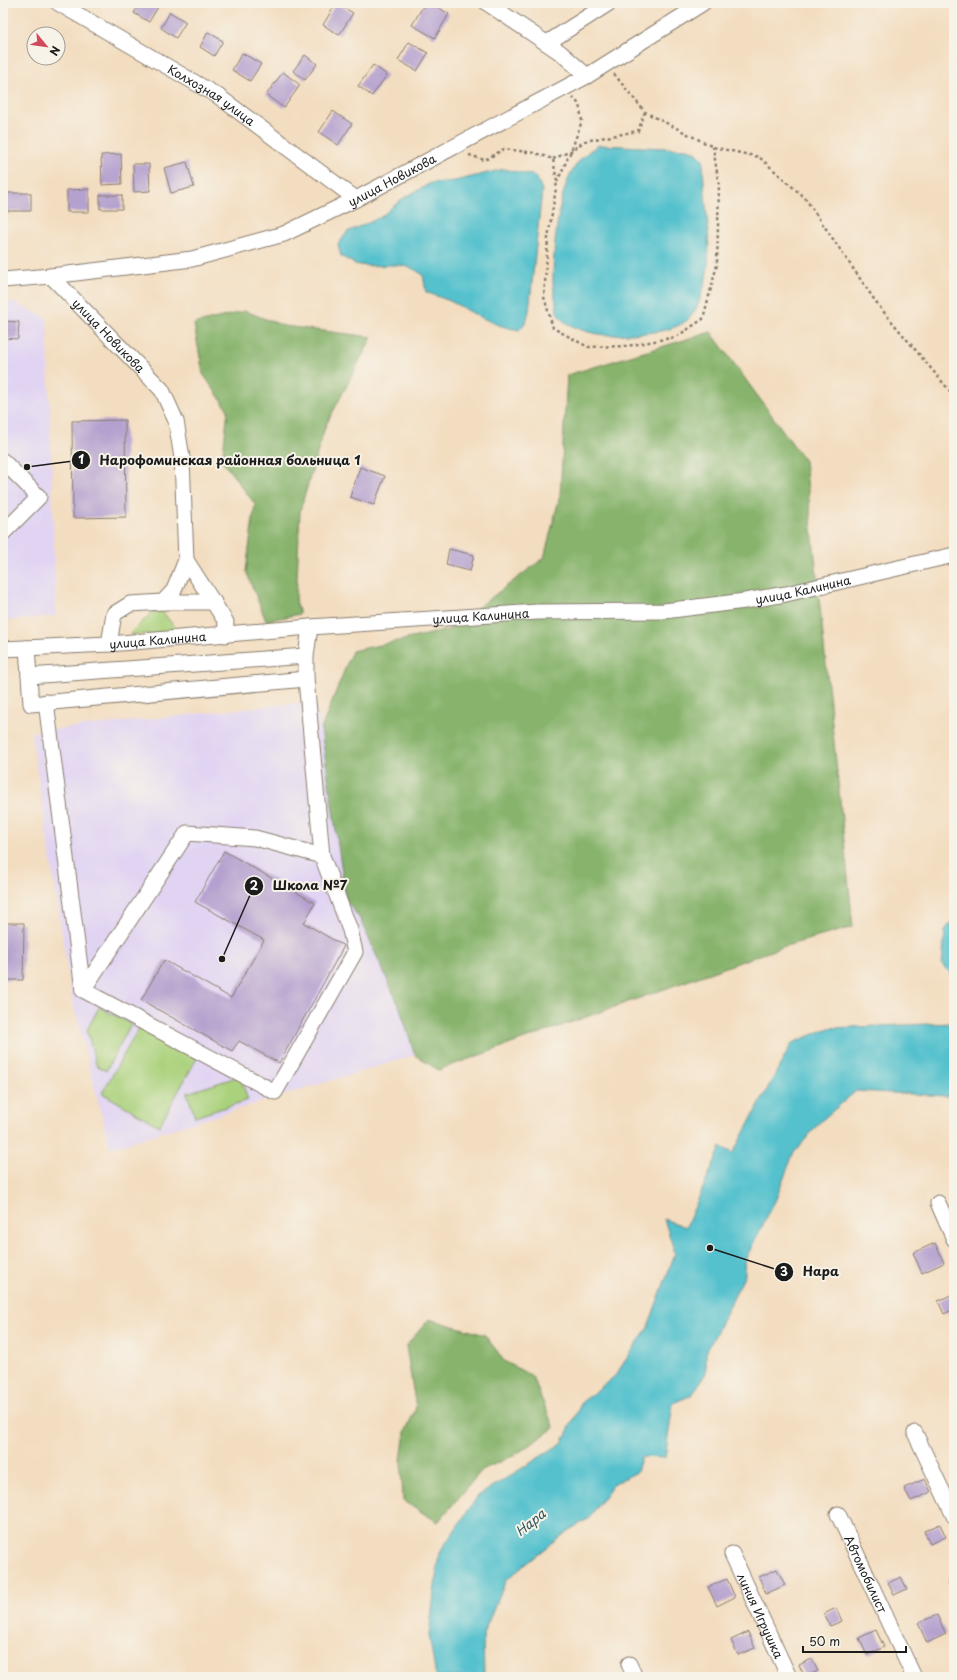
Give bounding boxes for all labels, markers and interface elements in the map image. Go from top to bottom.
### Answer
north arrow [26,26,66,66]
text: N [45,43,65,59]
street label: Колхозная улица [165,60,259,130]
street label: улица Новикова [345,149,439,211]
street label: улица Новикова [68,294,150,377]
callout: Нарофоминская районная больница 1 [71,448,368,473]
text: 1 [78,450,84,468]
text: Нарофоминская районная больница 1 [100,450,360,469]
street label: улица Калинина [754,570,853,608]
street label: улица Калинина [432,604,530,628]
street label: улица Калинина [109,627,207,653]
callout: Школа №7 [244,873,355,898]
text: Школа №7 [273,875,348,894]
text: 2 [250,876,259,894]
callout: Нара [774,1259,847,1284]
text: Нара [803,1261,839,1280]
text: 3 [780,1262,788,1280]
water label: Нара [511,1503,550,1540]
street label: Автомобилист [840,1532,892,1616]
street label: линия Игрушка [733,1569,788,1662]
scale bar [803,1628,906,1654]
text: 50 m [809,1632,840,1650]

